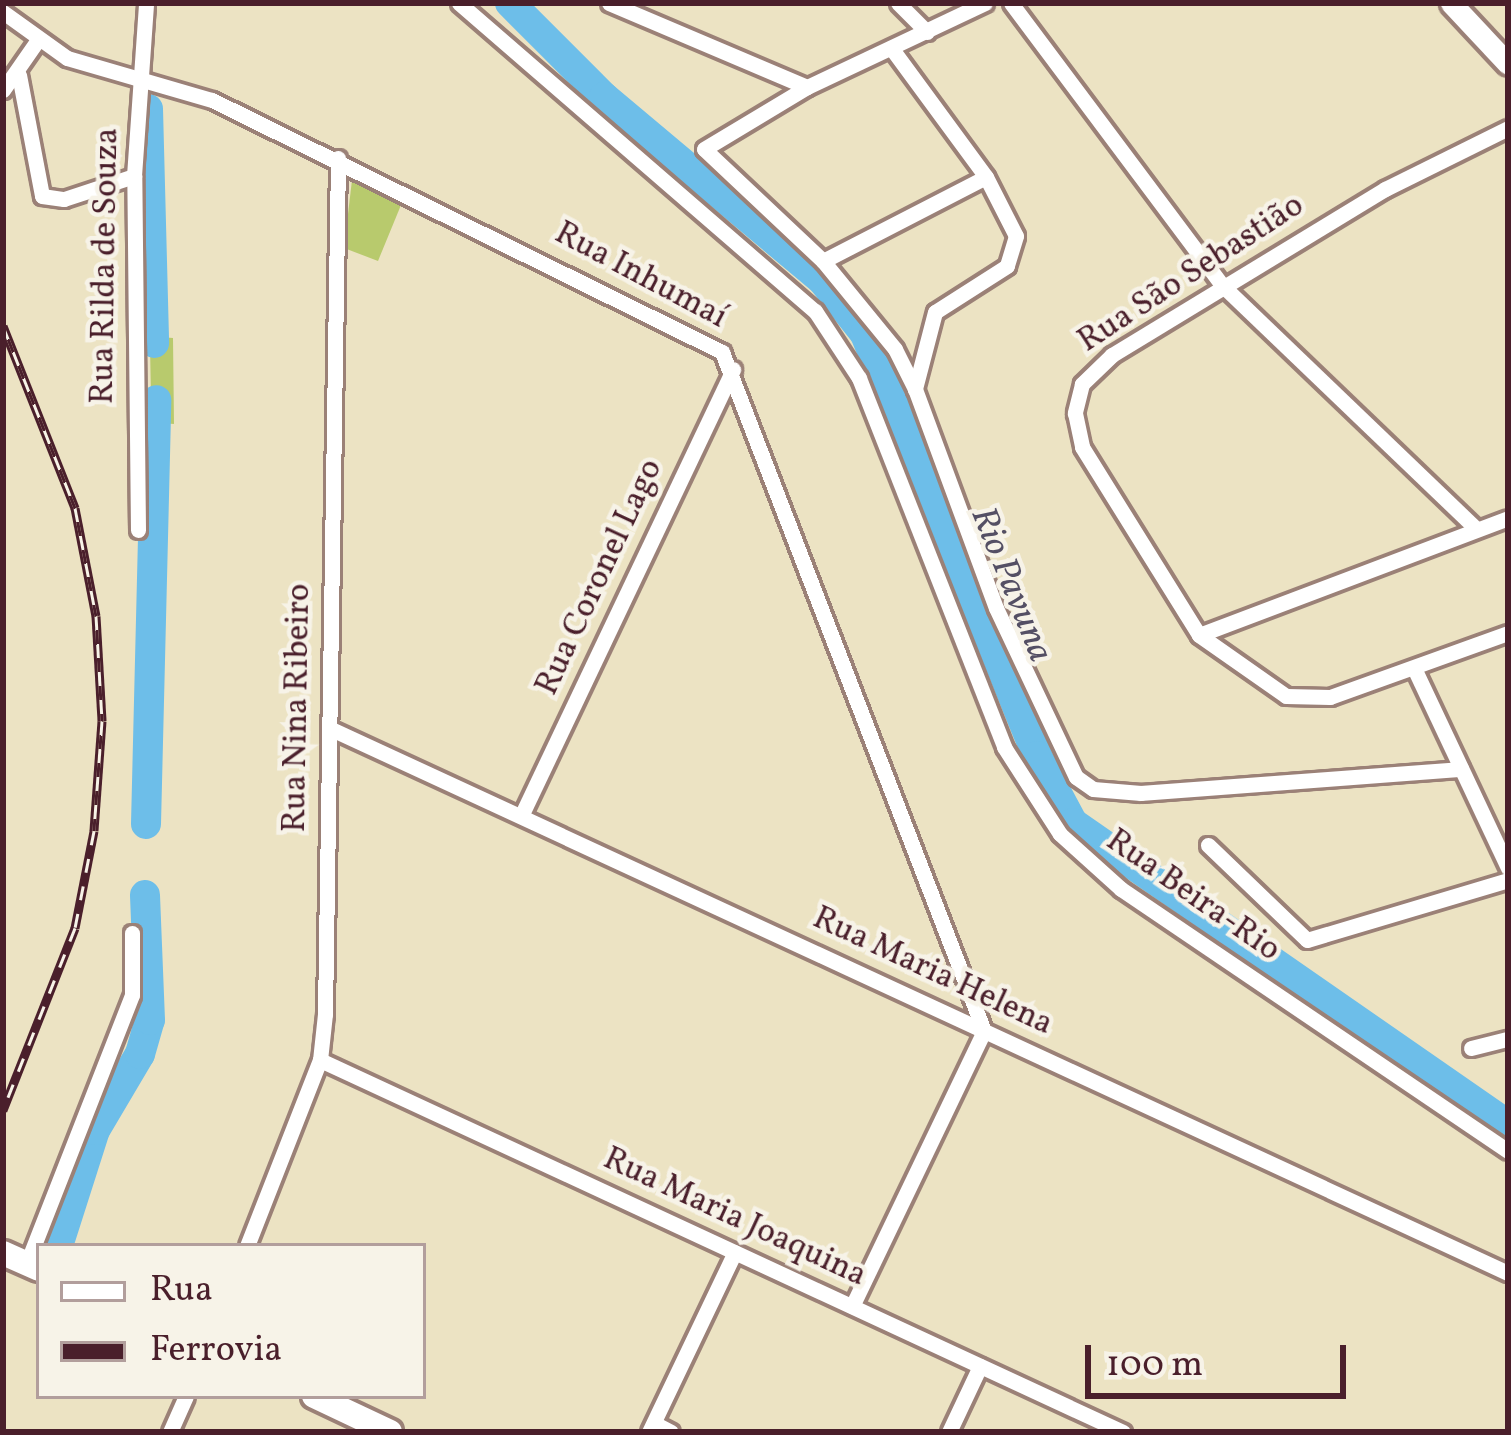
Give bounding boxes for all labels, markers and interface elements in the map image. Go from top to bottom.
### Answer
street label: Rua Rilda de Souza [85,127,129,405]
street label: Rua São Sebastião [1072,187,1312,363]
street label: Rua Inhumaí [547,215,733,339]
street label: Rua Coronel Lago [529,454,673,702]
water label: Rio Pavuna [960,502,1060,668]
street label: Rua Nina Ribeiro [277,583,321,833]
street label: Rua Beira-Rio [1097,822,1287,972]
street label: Rua Maria Helena [806,900,1058,1046]
street label: Rua Maria Joaquina [596,1141,872,1297]
legend [36,1243,426,1399]
text: Rua [150,1266,213,1316]
scale bar [1091,1321,1352,1395]
text: Ferrovia [150,1326,282,1376]
text: 100 m [1106,1341,1203,1391]

